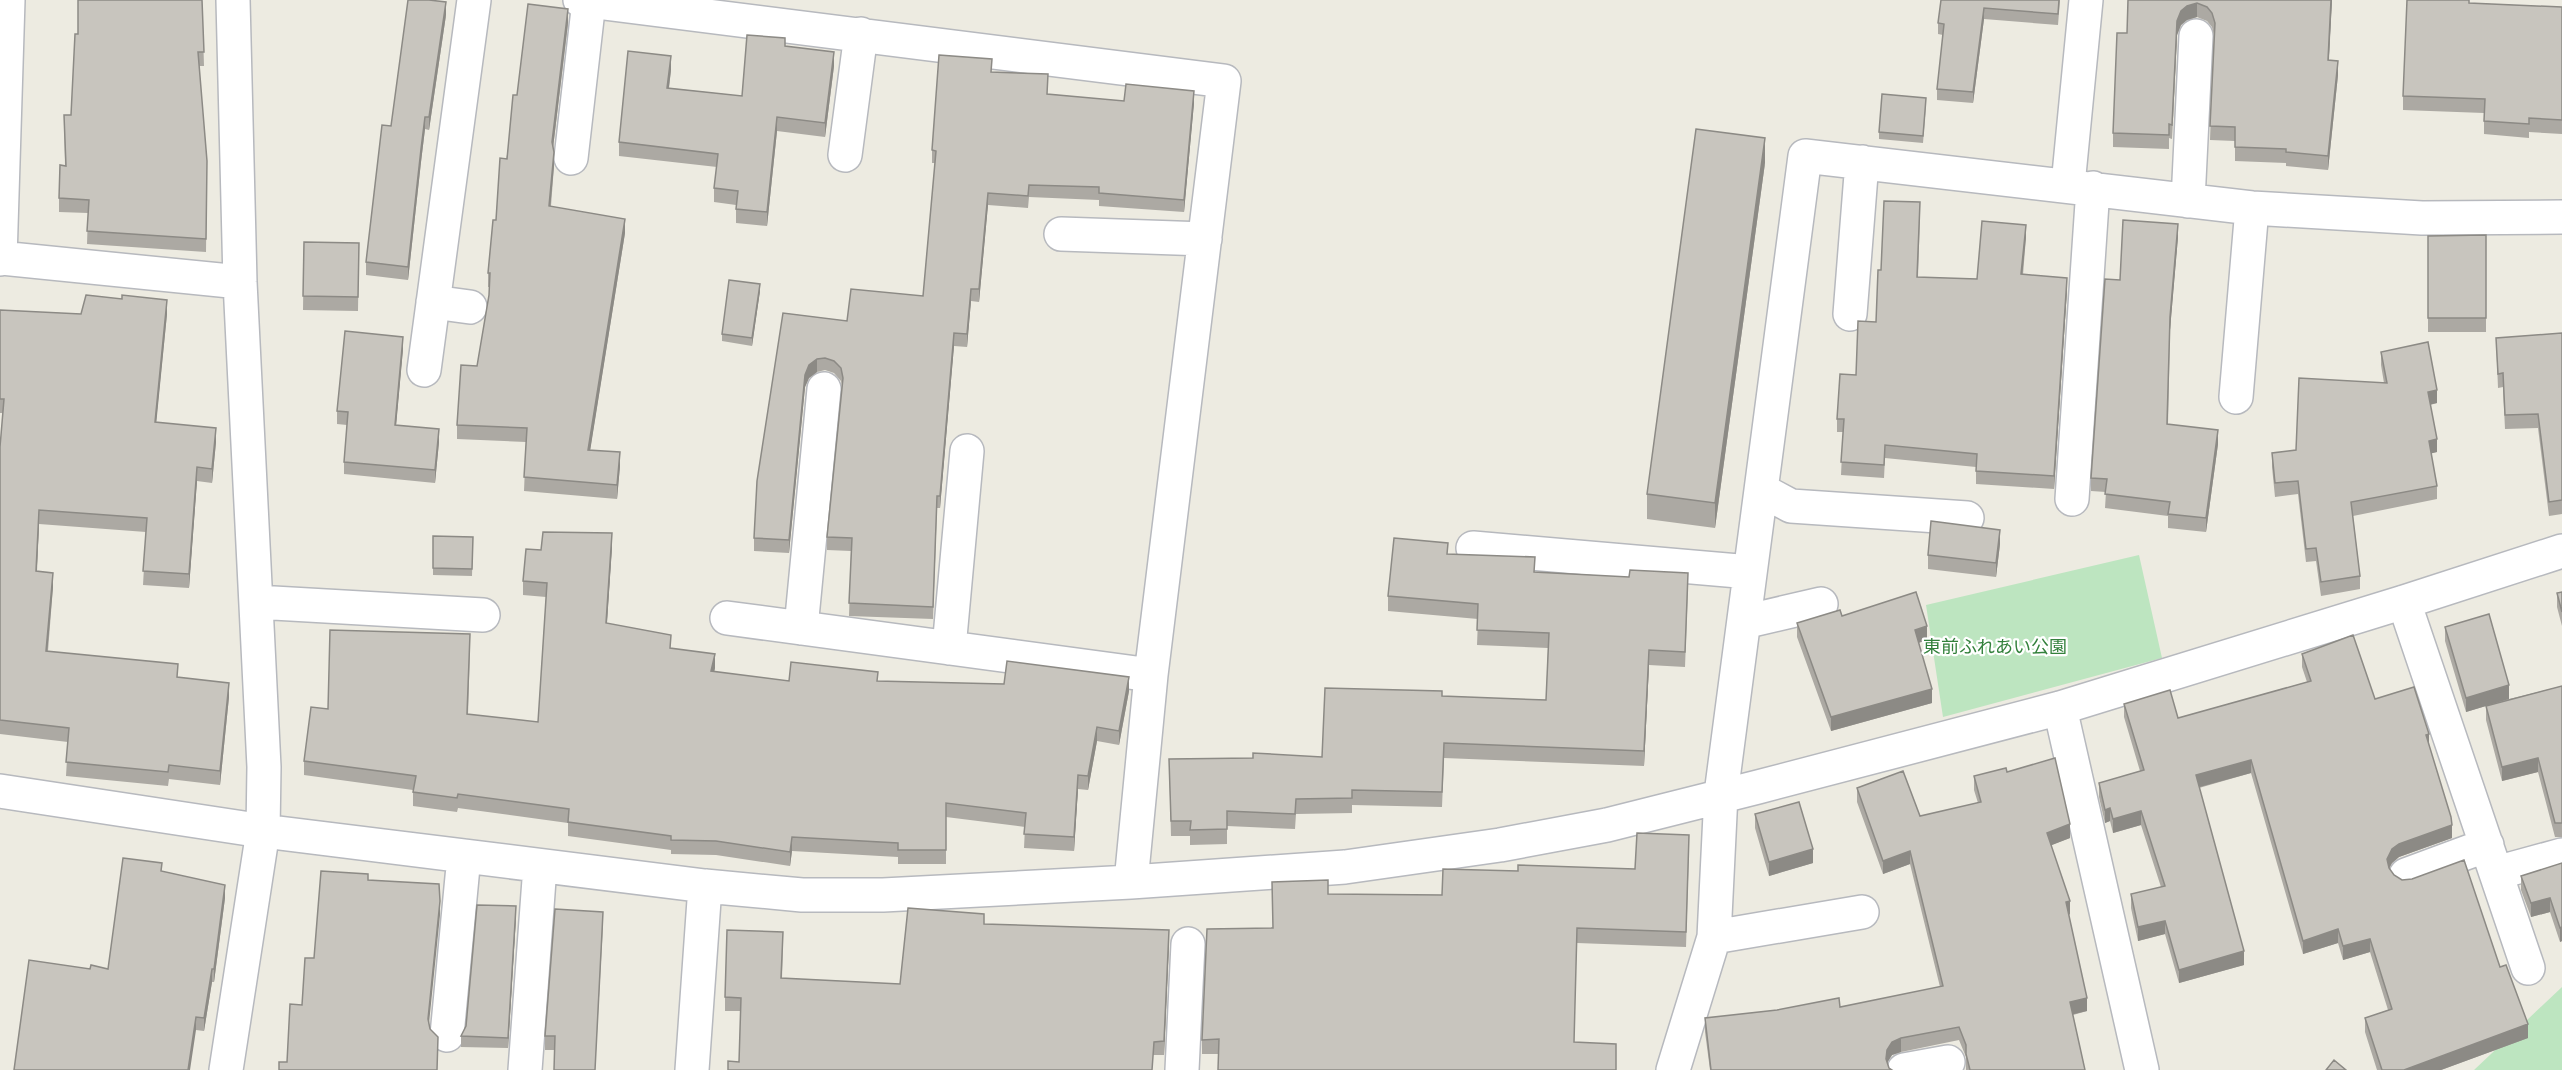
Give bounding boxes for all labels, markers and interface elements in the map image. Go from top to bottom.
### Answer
park label: 東前ふれあい公園 [1923,634,2067,659]

